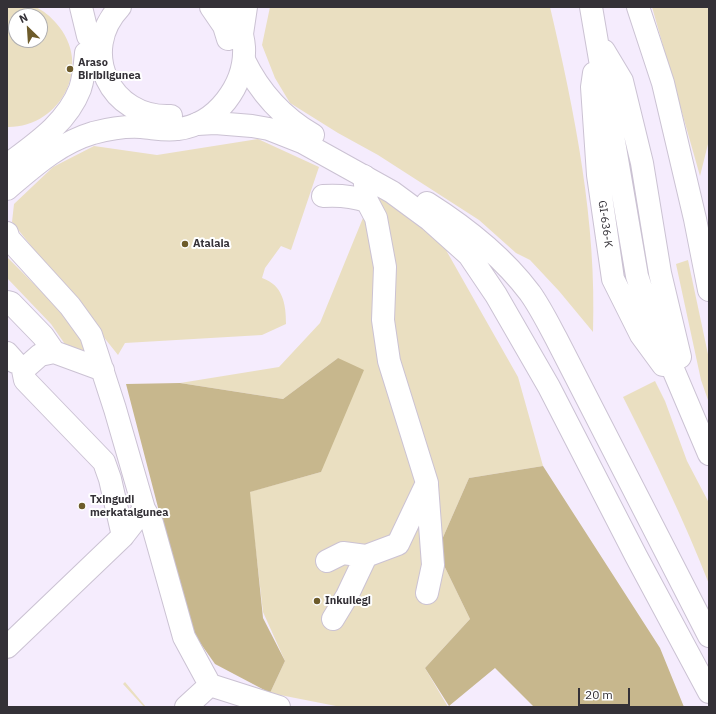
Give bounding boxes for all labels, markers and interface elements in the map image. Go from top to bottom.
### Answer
north arrow [8,8,48,48]
text: N [17,10,30,26]
place label: Araso Biribilgunea [78,56,141,82]
marker: Araso Biribilgunea [65,64,75,74]
street label: GI-636-K [595,200,615,248]
place label: Atalaia [193,237,230,251]
marker: Atalaia [180,239,190,249]
place label: Txingudi merkatalgunea [90,493,168,519]
marker: Txingudi merkatalgunea [77,501,87,511]
place label: Inkuilegi [325,594,371,608]
marker: Inkuilegi [312,596,322,606]
scale bar [580,680,632,706]
text: 20 m [585,687,613,702]

